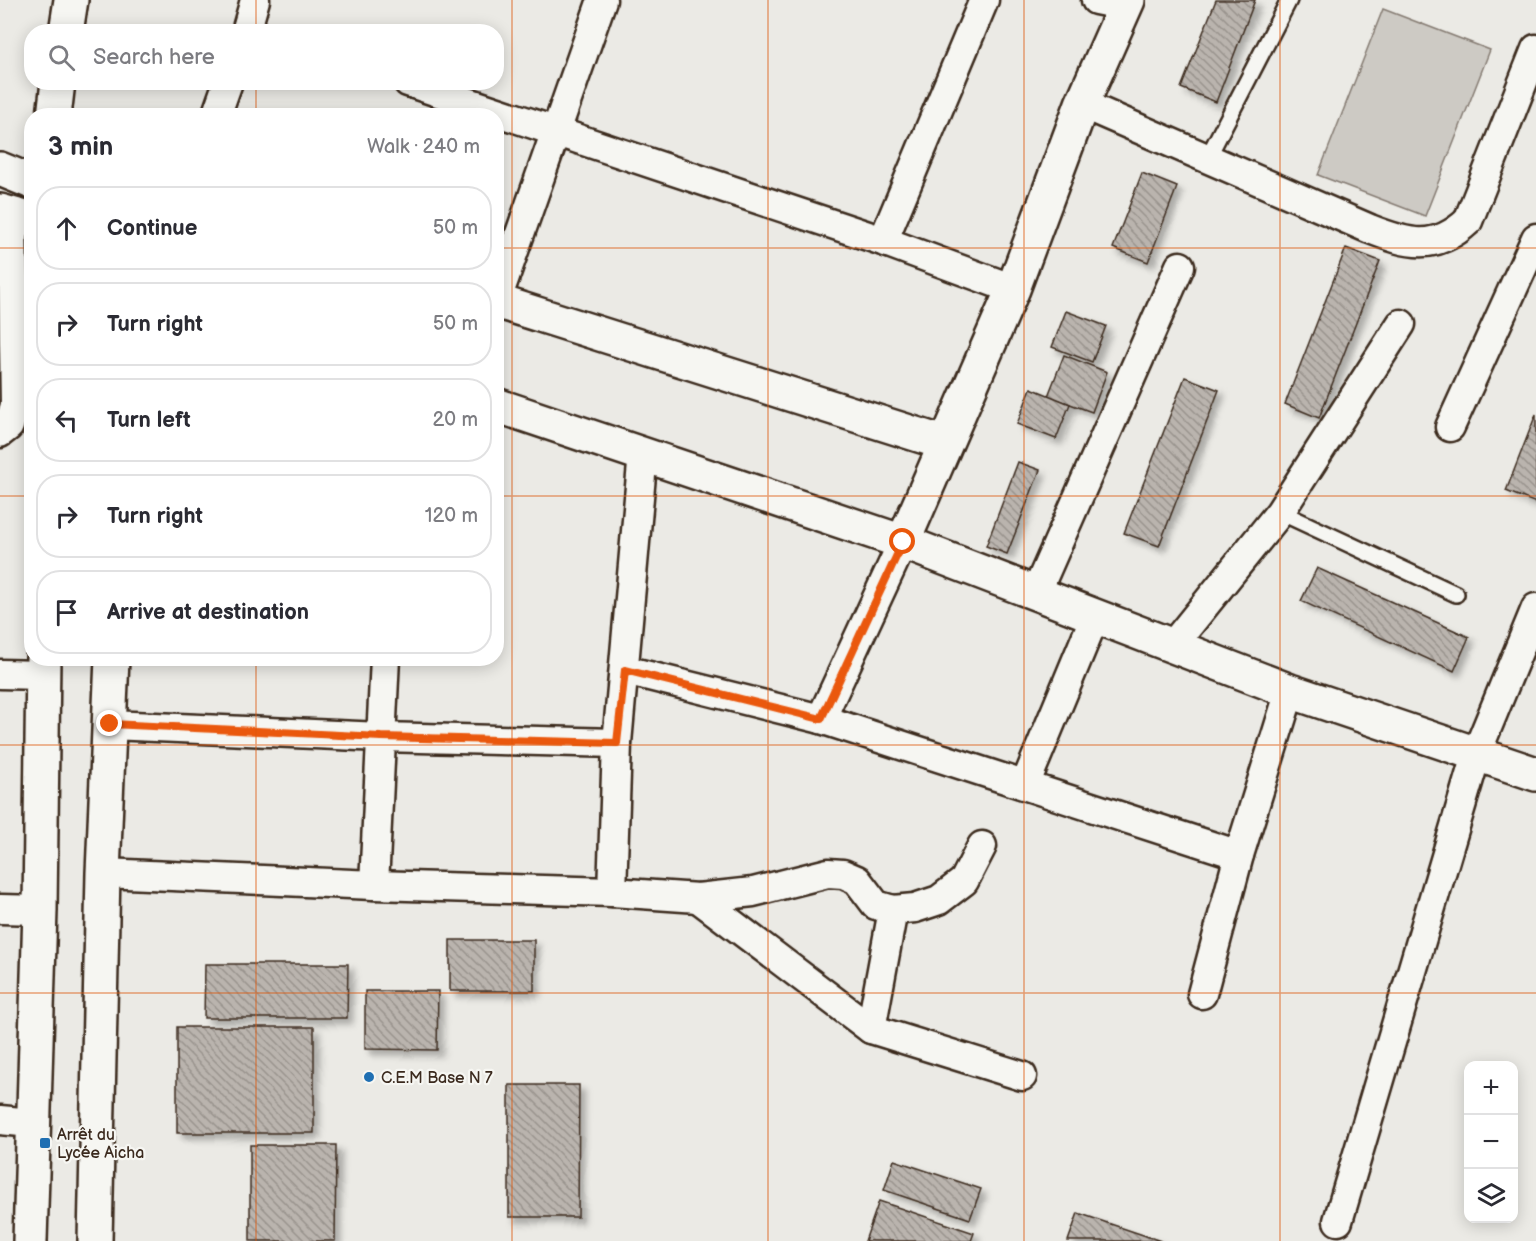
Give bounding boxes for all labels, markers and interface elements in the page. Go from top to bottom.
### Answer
search box [24,24,504,90]
icon: search [45,41,78,74]
text: Search here [93,44,215,71]
text: 3 min [48,132,113,163]
text: Walk · 240 m [367,135,480,159]
icon: ahead [50,212,83,245]
text: Continue [107,215,197,242]
text: 50 m [433,216,478,240]
icon: right [50,308,83,341]
text: Turn right [107,311,203,338]
text: 50 m [433,312,478,336]
icon: left [50,404,83,437]
text: Turn left [107,407,191,434]
text: 20 m [433,408,478,432]
icon: right [50,500,83,533]
text: Turn right [107,503,203,530]
text: 120 m [425,504,478,528]
route start [889,528,915,554]
icon: arrive [50,596,83,629]
text: Arrive at destination [107,599,309,626]
route end [96,710,122,736]
map controls [1464,1061,1518,1223]
button: + [1464,1061,1518,1115]
place label: C.E.M Base N 7 [381,1069,493,1088]
marker: C.E.M Base N 7 [362,1070,376,1084]
button: − [1464,1115,1518,1169]
place label: Arrêt du Lycée Aicha [57,1126,144,1163]
marker: Arrêt du Lycée Aicha [38,1136,52,1150]
button: layers [1464,1169,1518,1223]

